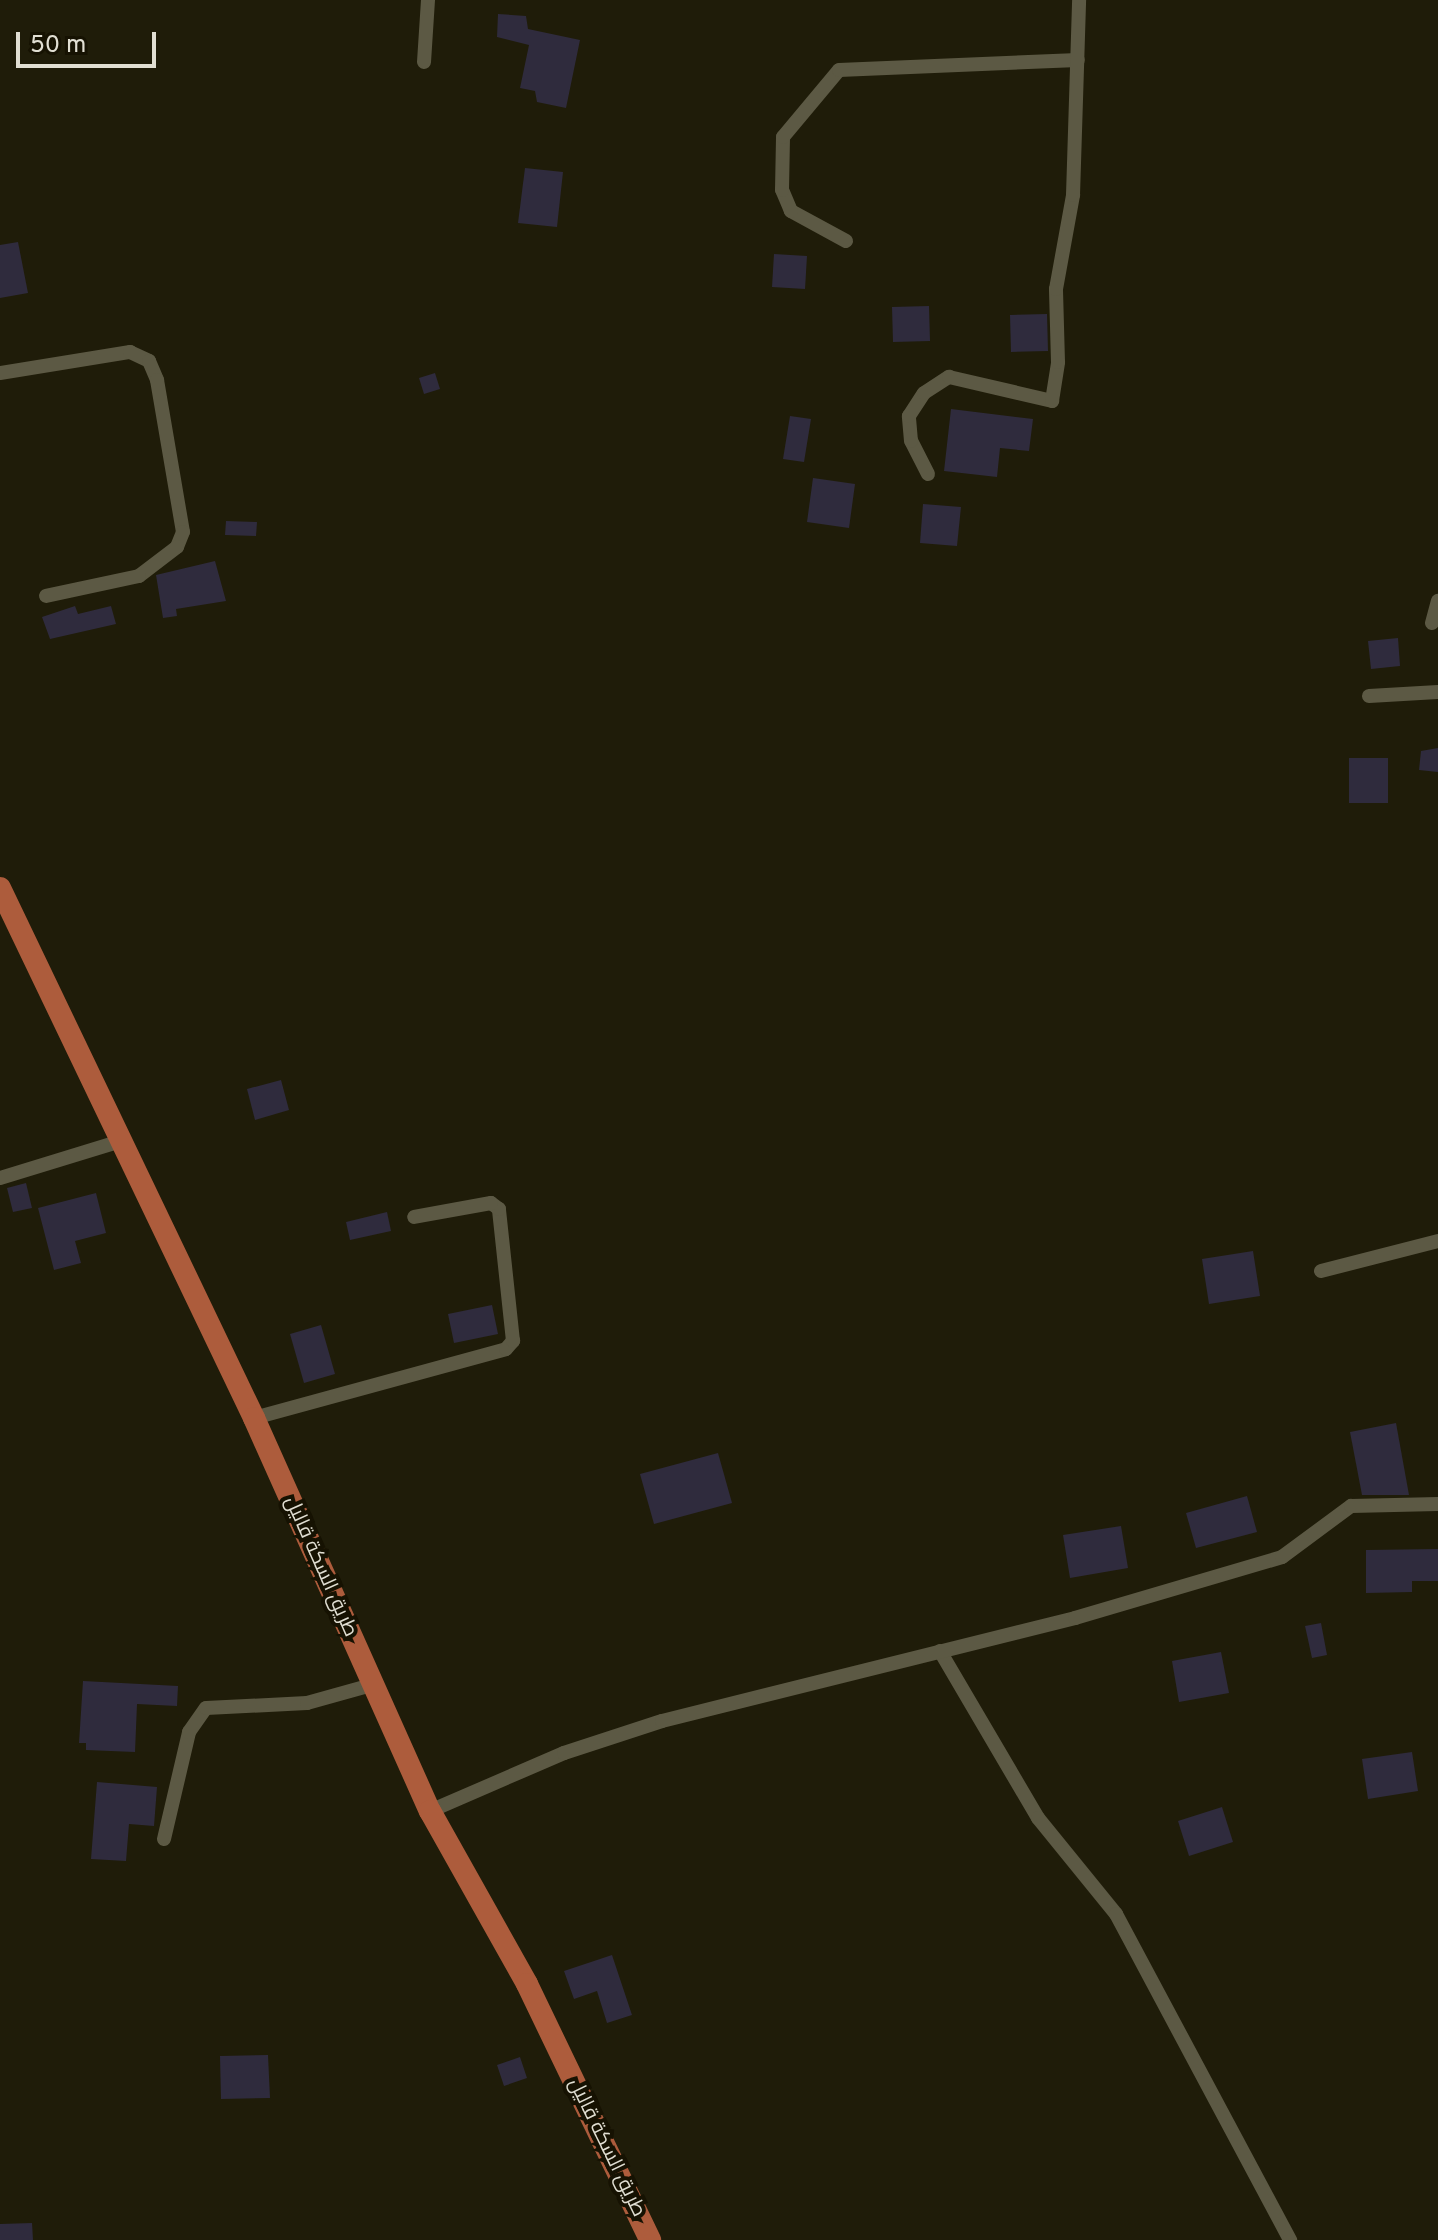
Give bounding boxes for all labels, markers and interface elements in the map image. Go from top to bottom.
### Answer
scale bar [20,16,160,66]
text: 50 m [30,31,86,61]
street label: طريق السكة قاليل [278,1493,362,1641]
street label: طريق السكة قاليل [562,2075,650,2221]

